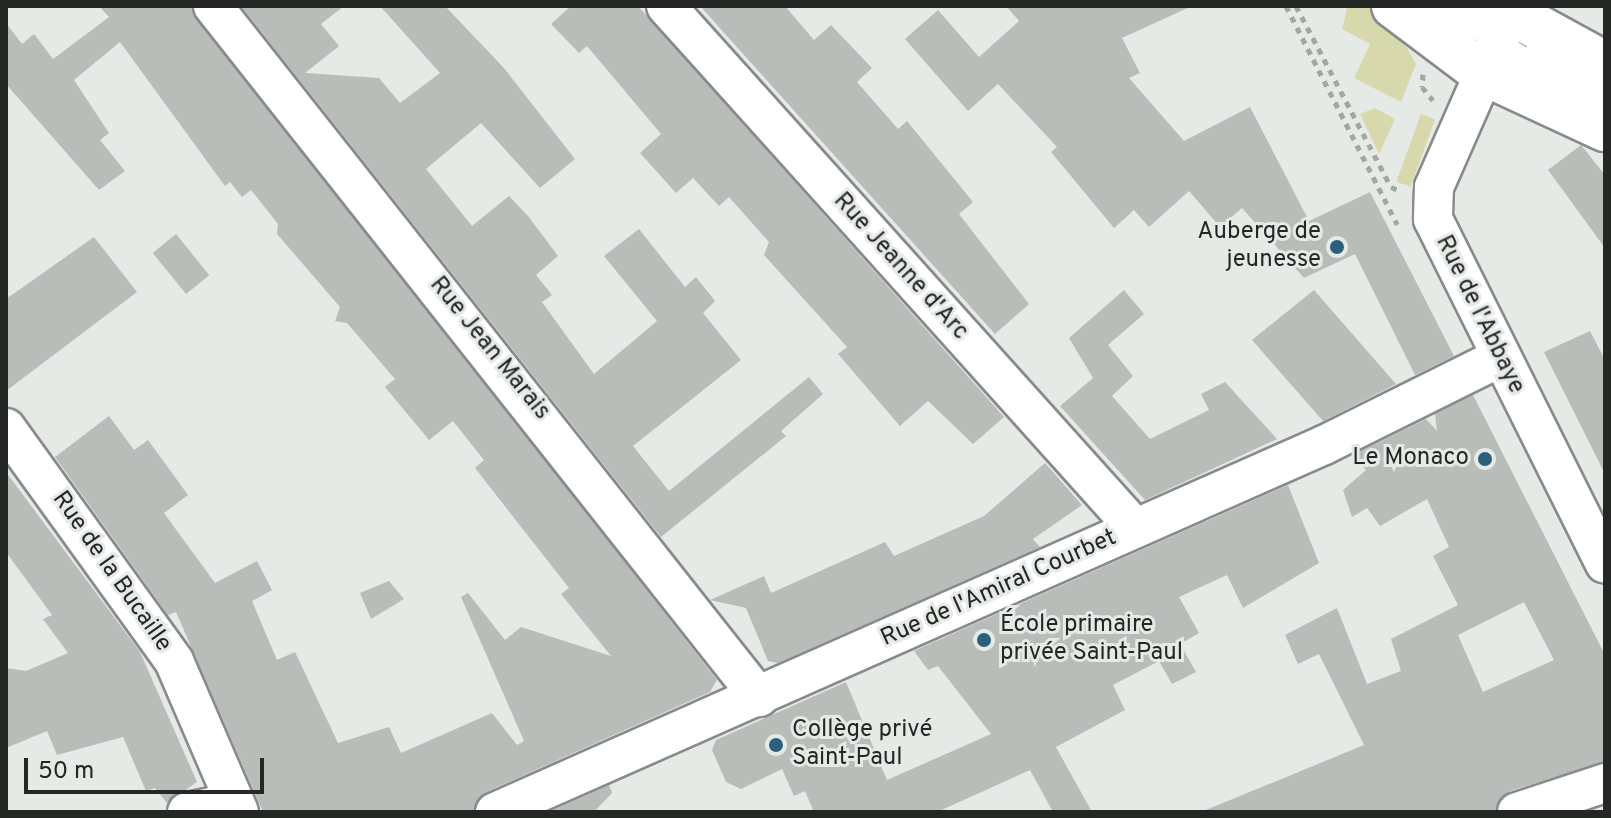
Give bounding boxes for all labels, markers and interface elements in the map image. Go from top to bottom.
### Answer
street label: Rue Jeanne d'Arc [826,187,974,347]
place label: Auberge de jeunesse [1197,219,1321,275]
street label: Rue de l'Abbaye [1428,231,1530,399]
marker: Auberge de jeunesse [1328,238,1346,256]
street label: Rue Jean Marais [422,272,556,426]
place label: Le Monaco [1352,445,1469,473]
marker: Le Monaco [1476,450,1494,468]
street label: Rue de la Bucaille [45,486,177,658]
street label: Rue de l'Amiral Courbet [877,524,1121,654]
place label: École primaire privée Saint-Paul [1000,612,1183,668]
marker: École primaire privée Saint-Paul [975,631,993,649]
place label: Collège privé Saint-Paul [792,717,932,773]
marker: Collège privé Saint-Paul [767,736,785,754]
scale bar [28,742,268,792]
text: 50 m [38,757,94,787]

